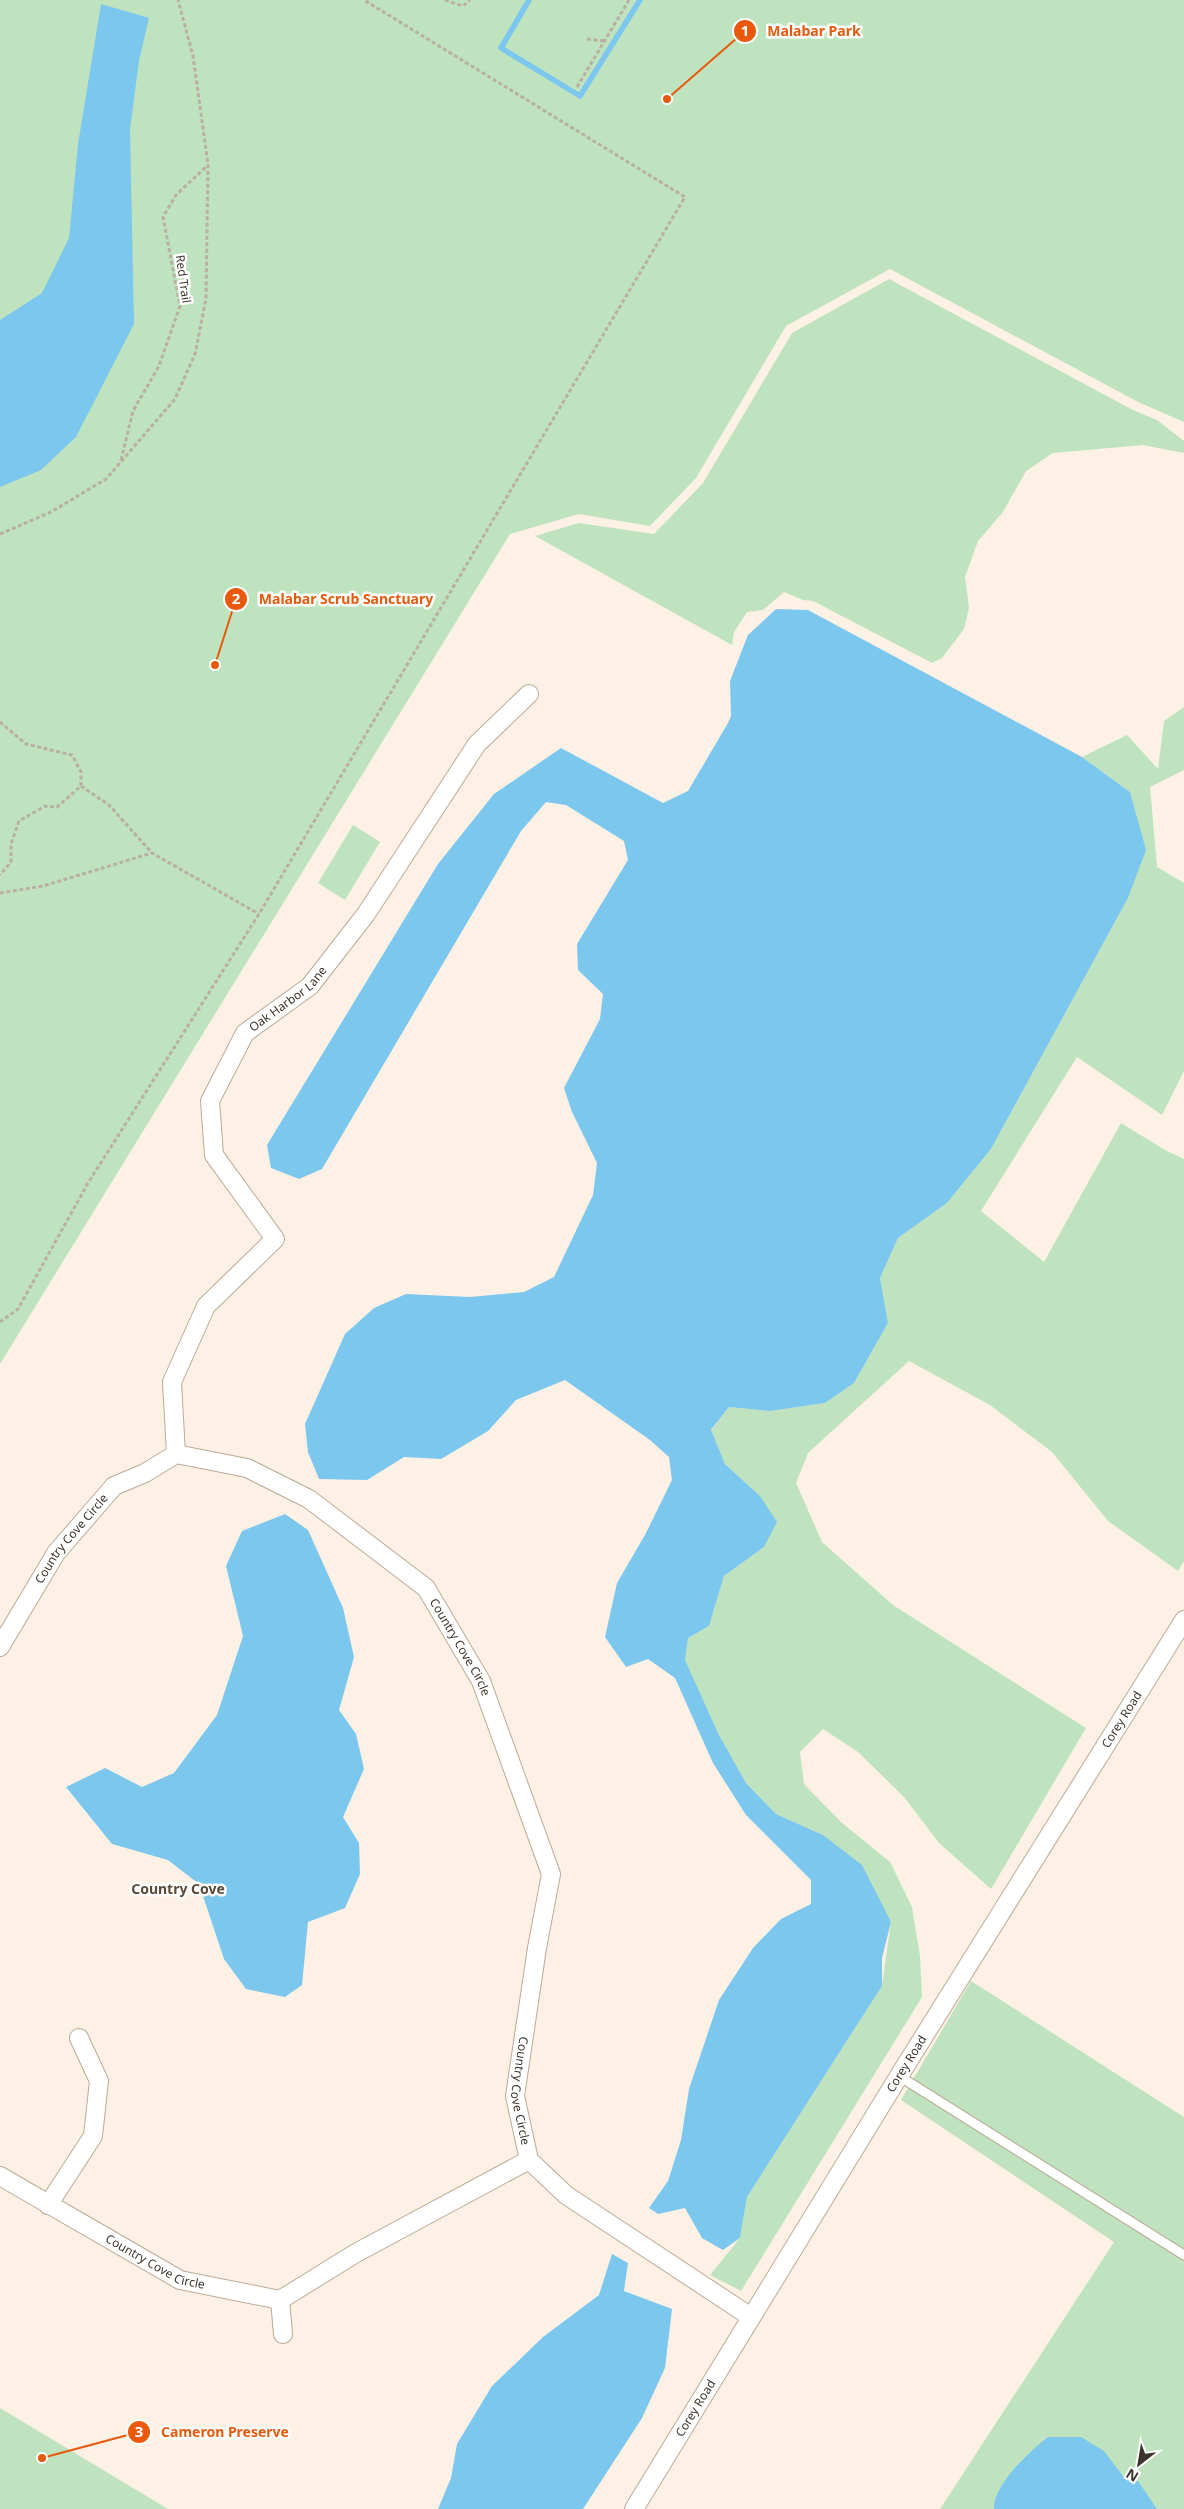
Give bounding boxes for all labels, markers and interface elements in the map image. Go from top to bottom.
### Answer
callout: Malabar Park [732,17,870,46]
text: 1 [741,20,749,40]
text: Malabar Park [767,21,861,40]
street label: Red Trail [172,254,195,304]
callout: Malabar Scrub Sanctuary [224,584,443,613]
text: 2 [232,588,241,608]
text: Malabar Scrub Sanctuary [259,589,433,608]
street label: Oak Harbor Lane [245,962,331,1035]
street label: Country Cove Circle [31,1490,112,1587]
street label: Country Cove Circle [426,1595,495,1698]
street label: Corey Road [1097,1688,1146,1751]
district label: Country Cove [131,1879,225,1898]
street label: Corey Road [882,2032,930,2095]
street label: Country Cove Circle [507,2035,535,2147]
street label: Country Cove Circle [103,2230,207,2293]
street label: Corey Road [671,2376,719,2440]
callout: Cameron Preserve [126,2417,299,2446]
text: 3 [135,2421,143,2441]
text: Cameron Preserve [161,2422,289,2441]
north arrow [1114,2439,1164,2489]
text: N [1122,2464,1142,2487]

